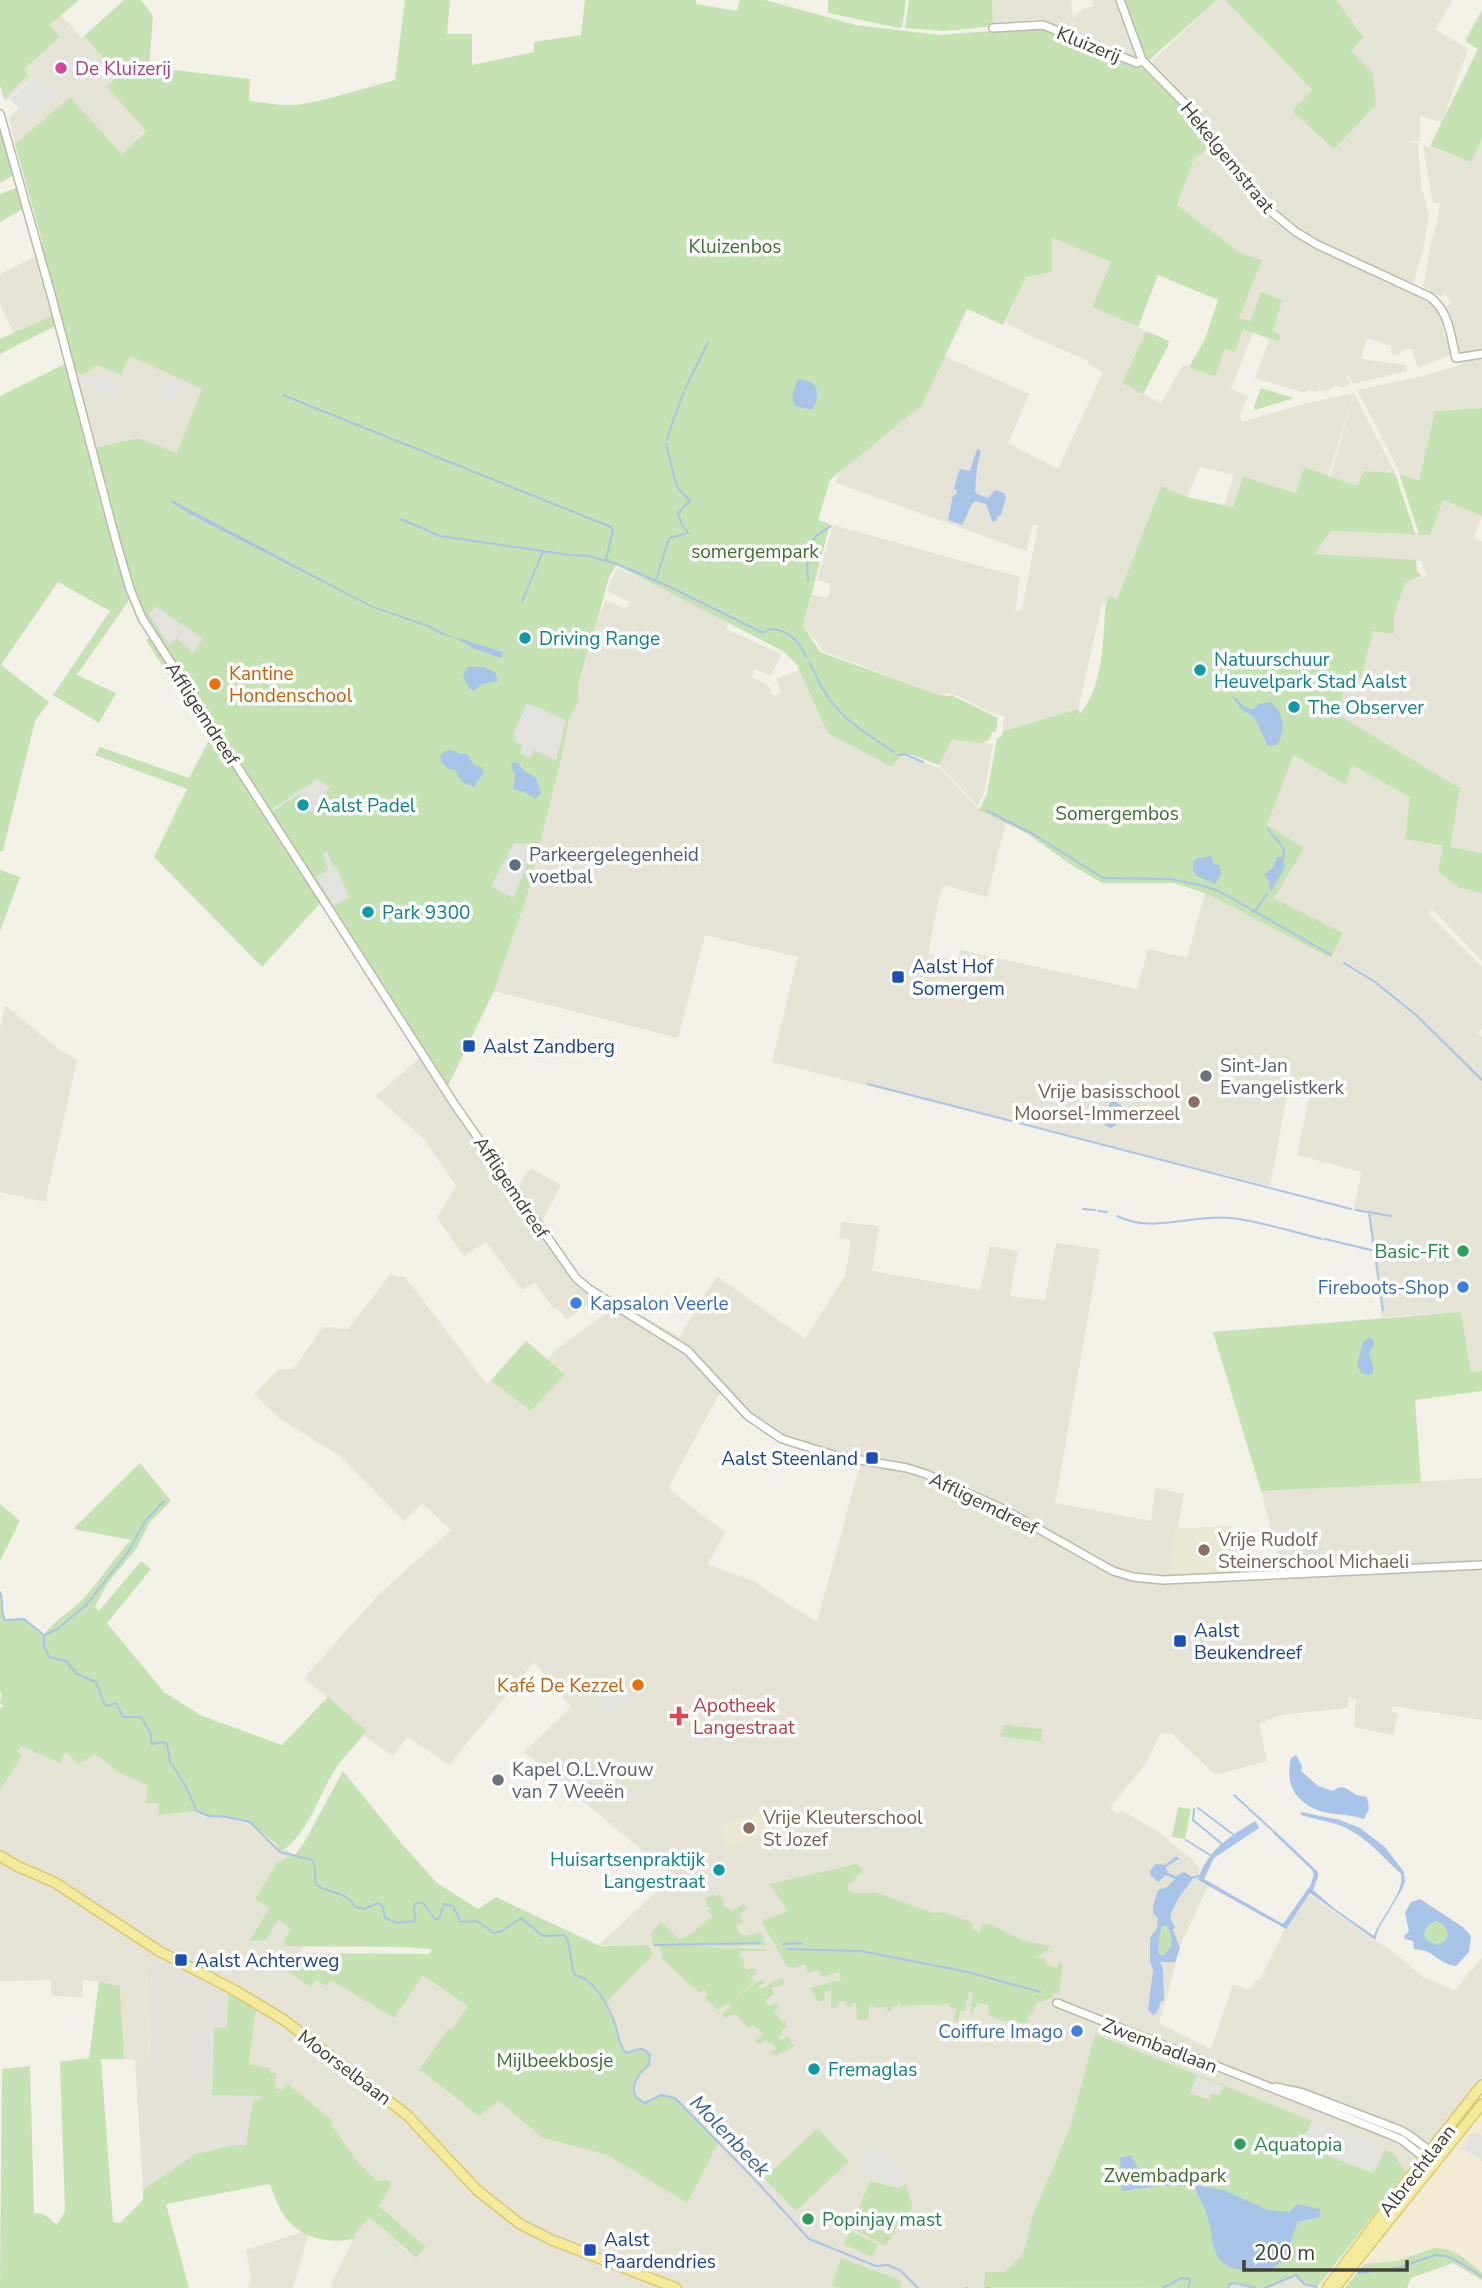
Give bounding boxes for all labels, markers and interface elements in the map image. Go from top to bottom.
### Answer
street label: Kluizerij [1053,20,1125,70]
place label: De Kluizerij [75,56,171,82]
marker: De Kluizerij [53,60,69,76]
street label: Hekelgemstraat [1174,97,1280,219]
park label: Kluizenbos [689,234,781,260]
park label: somergempark [691,539,819,565]
place label: Driving Range [539,626,660,652]
marker: Driving Range [517,630,533,646]
place label: Natuurschuur Heuvelpark Stad Aalst [1214,647,1407,695]
street label: Affligemdreef [159,657,246,771]
place label: Kantine Hondenschool [229,661,353,709]
marker: Natuurschuur Heuvelpark Stad Aalst [1192,662,1208,678]
marker: Kantine Hondenschool [207,676,223,692]
place label: The Observer [1308,695,1424,721]
marker: The Observer [1286,699,1302,715]
place label: Aalst Padel [317,793,416,819]
marker: Aalst Padel [295,797,311,813]
park label: Somergembos [1055,801,1179,827]
place label: Parkeergelegenheid voetbal [529,842,699,890]
marker: Parkeergelegenheid voetbal [507,857,523,873]
place label: Park 9300 [382,900,470,926]
marker: Park 9300 [360,904,376,920]
place label: Aalst Hof Somergem [912,954,1005,1002]
marker: Aalst Hof Somergem [890,969,906,985]
place label: Aalst Zandberg [483,1034,615,1060]
marker: Aalst Zandberg [461,1038,477,1054]
place label: Sint-Jan Evangelistkerk [1220,1053,1344,1101]
marker: Sint-Jan Evangelistkerk [1198,1068,1214,1084]
place label: Vrije basisschool Moorsel-Immerzeel [1014,1079,1180,1127]
marker: Vrije basisschool Moorsel-Immerzeel [1186,1094,1202,1110]
street label: Affligemdreef [467,1131,555,1244]
place label: Basic-Fit [1374,1239,1449,1265]
marker: Basic-Fit [1455,1243,1471,1259]
place label: Fireboots-Shop [1318,1275,1449,1301]
marker: Fireboots-Shop [1455,1279,1471,1295]
place label: Kapsalon Veerle [590,1291,729,1317]
marker: Kapsalon Veerle [568,1295,584,1311]
place label: Aalst Steenland [721,1446,858,1472]
marker: Aalst Steenland [864,1450,880,1466]
street label: Affligemdreef [925,1466,1043,1542]
place label: Vrije Rudolf Steinerschool Michaeli [1217,1527,1409,1575]
marker: Vrije Rudolf Steinerschool Michaeli [1196,1542,1212,1558]
place label: Aalst Beukendreef [1194,1618,1303,1666]
marker: Aalst Beukendreef [1172,1633,1188,1649]
place label: Kafé De Kezzel [497,1673,624,1699]
marker: Kafé De Kezzel [630,1677,646,1693]
place label: Apotheek Langestraat [693,1693,795,1741]
marker: Apotheek Langestraat [671,1708,687,1724]
place label: Kapel O.L.Vrouw van 7 Weeën [512,1757,654,1805]
marker: Kapel O.L.Vrouw van 7 Weeën [490,1772,506,1788]
place label: Vrije Kleuterschool St Jozef [762,1805,923,1853]
marker: Vrije Kleuterschool St Jozef [741,1820,757,1836]
place label: Huisartsenpraktijk Langestraat [550,1847,705,1895]
marker: Huisartsenpraktijk Langestraat [711,1862,727,1878]
place label: Aalst Achterweg [195,1948,340,1974]
marker: Aalst Achterweg [173,1952,189,1968]
street label: Zwembadlaan [1098,2012,1221,2080]
place label: Coiffure Imago [938,2019,1063,2045]
marker: Coiffure Imago [1069,2023,1085,2039]
street label: Moorselbaan [292,2024,397,2112]
park label: Mijlbeekbosje [497,2048,613,2074]
place label: Fremaglas [828,2057,917,2083]
marker: Fremaglas [806,2061,822,2077]
water label: Molenbeek [684,2089,777,2183]
street label: Albrechtlaan [1374,2119,1462,2222]
place label: Aquatopia [1254,2132,1342,2158]
marker: Aquatopia [1232,2136,1248,2152]
park label: Zwembadpark [1104,2163,1227,2189]
place label: Popinjay mast [822,2207,942,2233]
marker: Popinjay mast [800,2211,816,2227]
place label: Aalst Paardendries [604,2227,716,2275]
scale bar [1244,2228,1407,2272]
text: 200 m [1254,2239,1315,2267]
marker: Aalst Paardendries [582,2242,598,2258]

